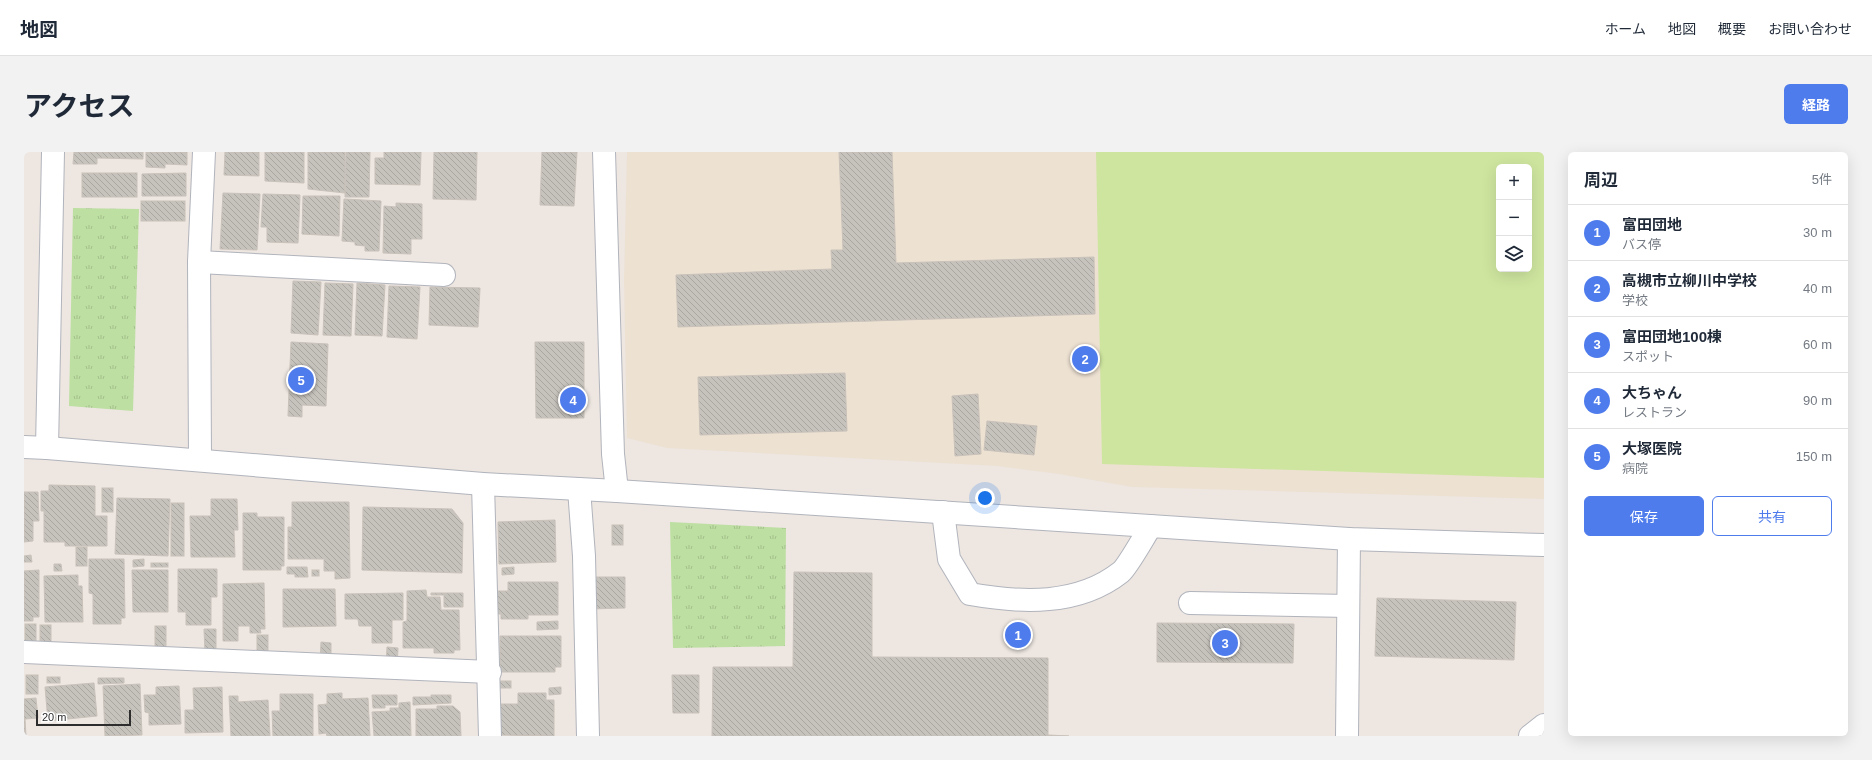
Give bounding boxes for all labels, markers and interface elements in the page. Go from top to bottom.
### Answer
text: 地図 [20,19,58,40]
text: ホーム [1604,21,1646,37]
text: 地図 [1668,21,1696,37]
text: 概要 [1718,21,1746,37]
text: お問い合わせ [1768,21,1852,37]
button: 経路 [1784,84,1848,124]
text: アクセス [24,91,135,122]
map controls [1496,164,1532,272]
button: + [1496,164,1532,200]
text: 周辺 [1584,171,1618,190]
text: 5件 [1812,172,1832,187]
button: − [1496,200,1532,236]
text: 富田団地 [1622,216,1682,233]
text: 1 [1593,225,1601,240]
text: 30 m [1803,225,1832,240]
button: layers [1496,236,1532,272]
text: バス停 [1622,237,1661,252]
text: 高槻市立柳川中学校 [1622,272,1757,289]
text: 2 [1593,281,1601,296]
text: 40 m [1803,281,1832,296]
text: 学校 [1622,293,1648,308]
text: 富田団地100棟 [1622,328,1722,345]
text: 3 [1593,337,1601,352]
text: 60 m [1803,337,1832,352]
pin: 2 [1072,344,1098,374]
text: スポット [1622,349,1674,364]
pin: 5 [288,365,314,395]
text: 大ちゃん [1622,384,1682,401]
pin: 4 [560,385,586,415]
text: 4 [1593,393,1601,408]
text: 90 m [1803,393,1832,408]
text: レストラン [1622,405,1687,420]
text: 大塚医院 [1622,440,1682,457]
text: 5 [1593,449,1601,464]
text: 150 m [1796,449,1832,464]
text: 病院 [1622,461,1648,476]
your location [975,488,995,508]
button: 保存 [1584,496,1704,536]
button: 共有 [1712,496,1832,536]
pin: 1 [1005,620,1031,650]
pin: 3 [1212,628,1238,658]
scale bar [36,708,131,727]
text: 20 m [42,711,66,723]

